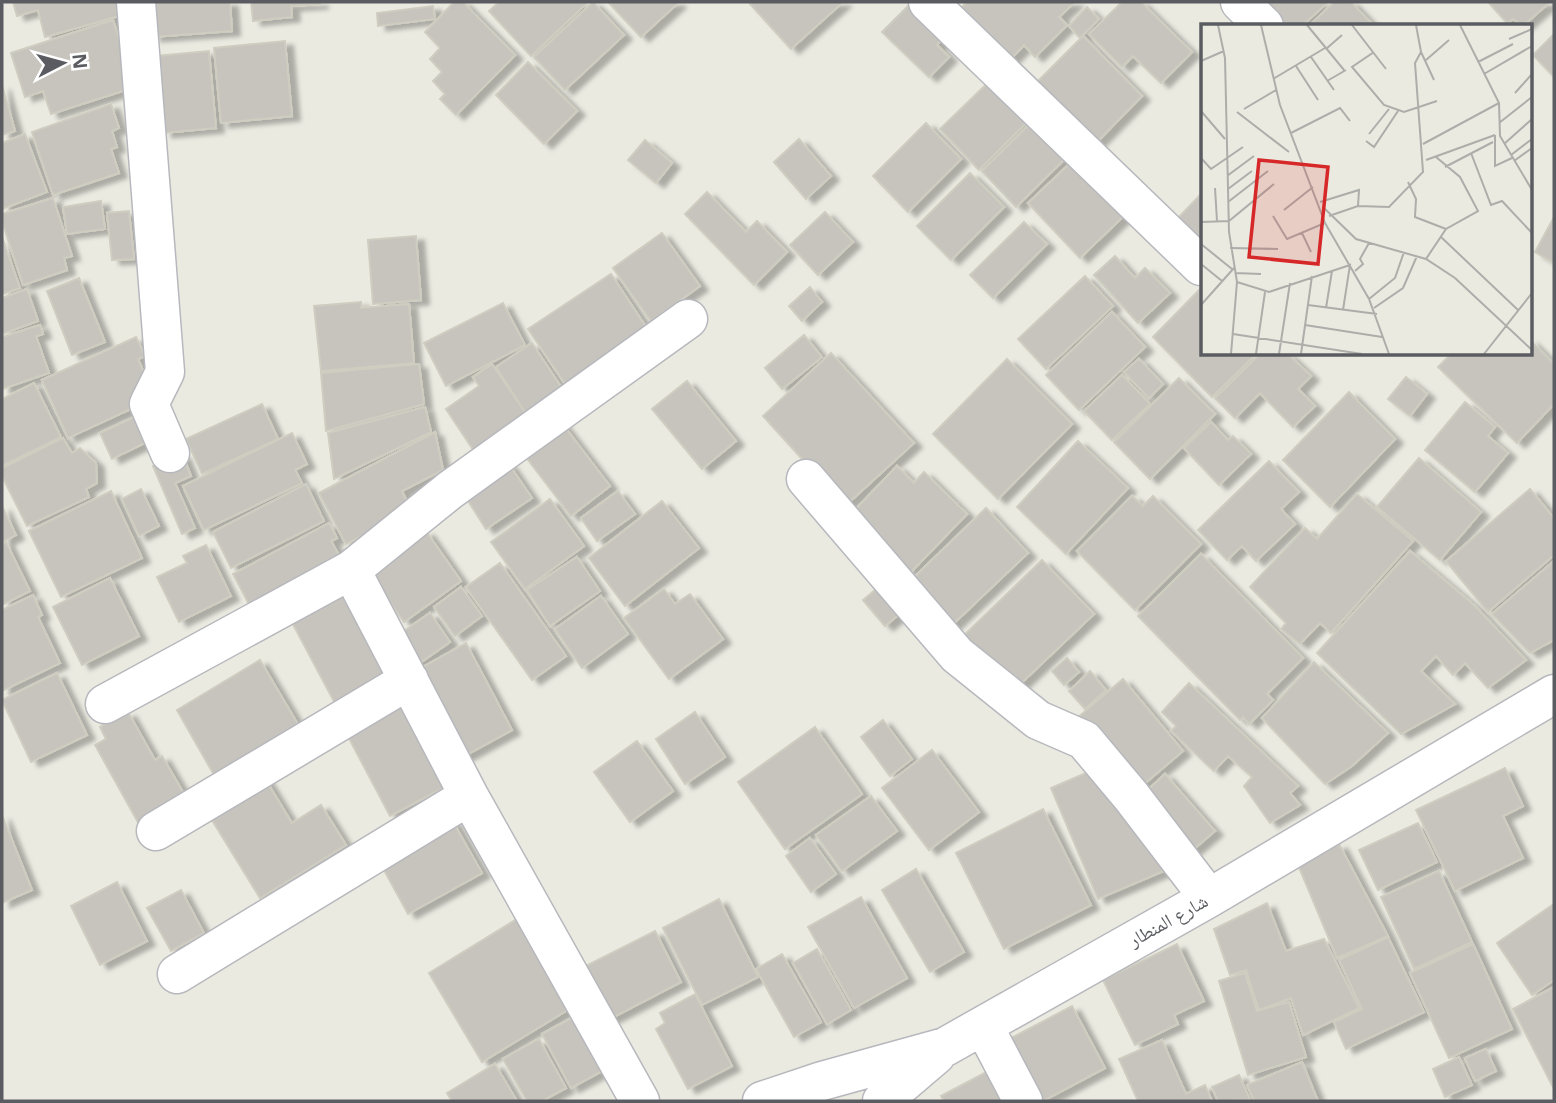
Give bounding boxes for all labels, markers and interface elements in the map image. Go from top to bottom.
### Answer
inset map [1201,24,1532,355]
north arrow [28,28,98,98]
text: N [66,52,94,70]
street label: شارع المنطار [1123,888,1212,953]

